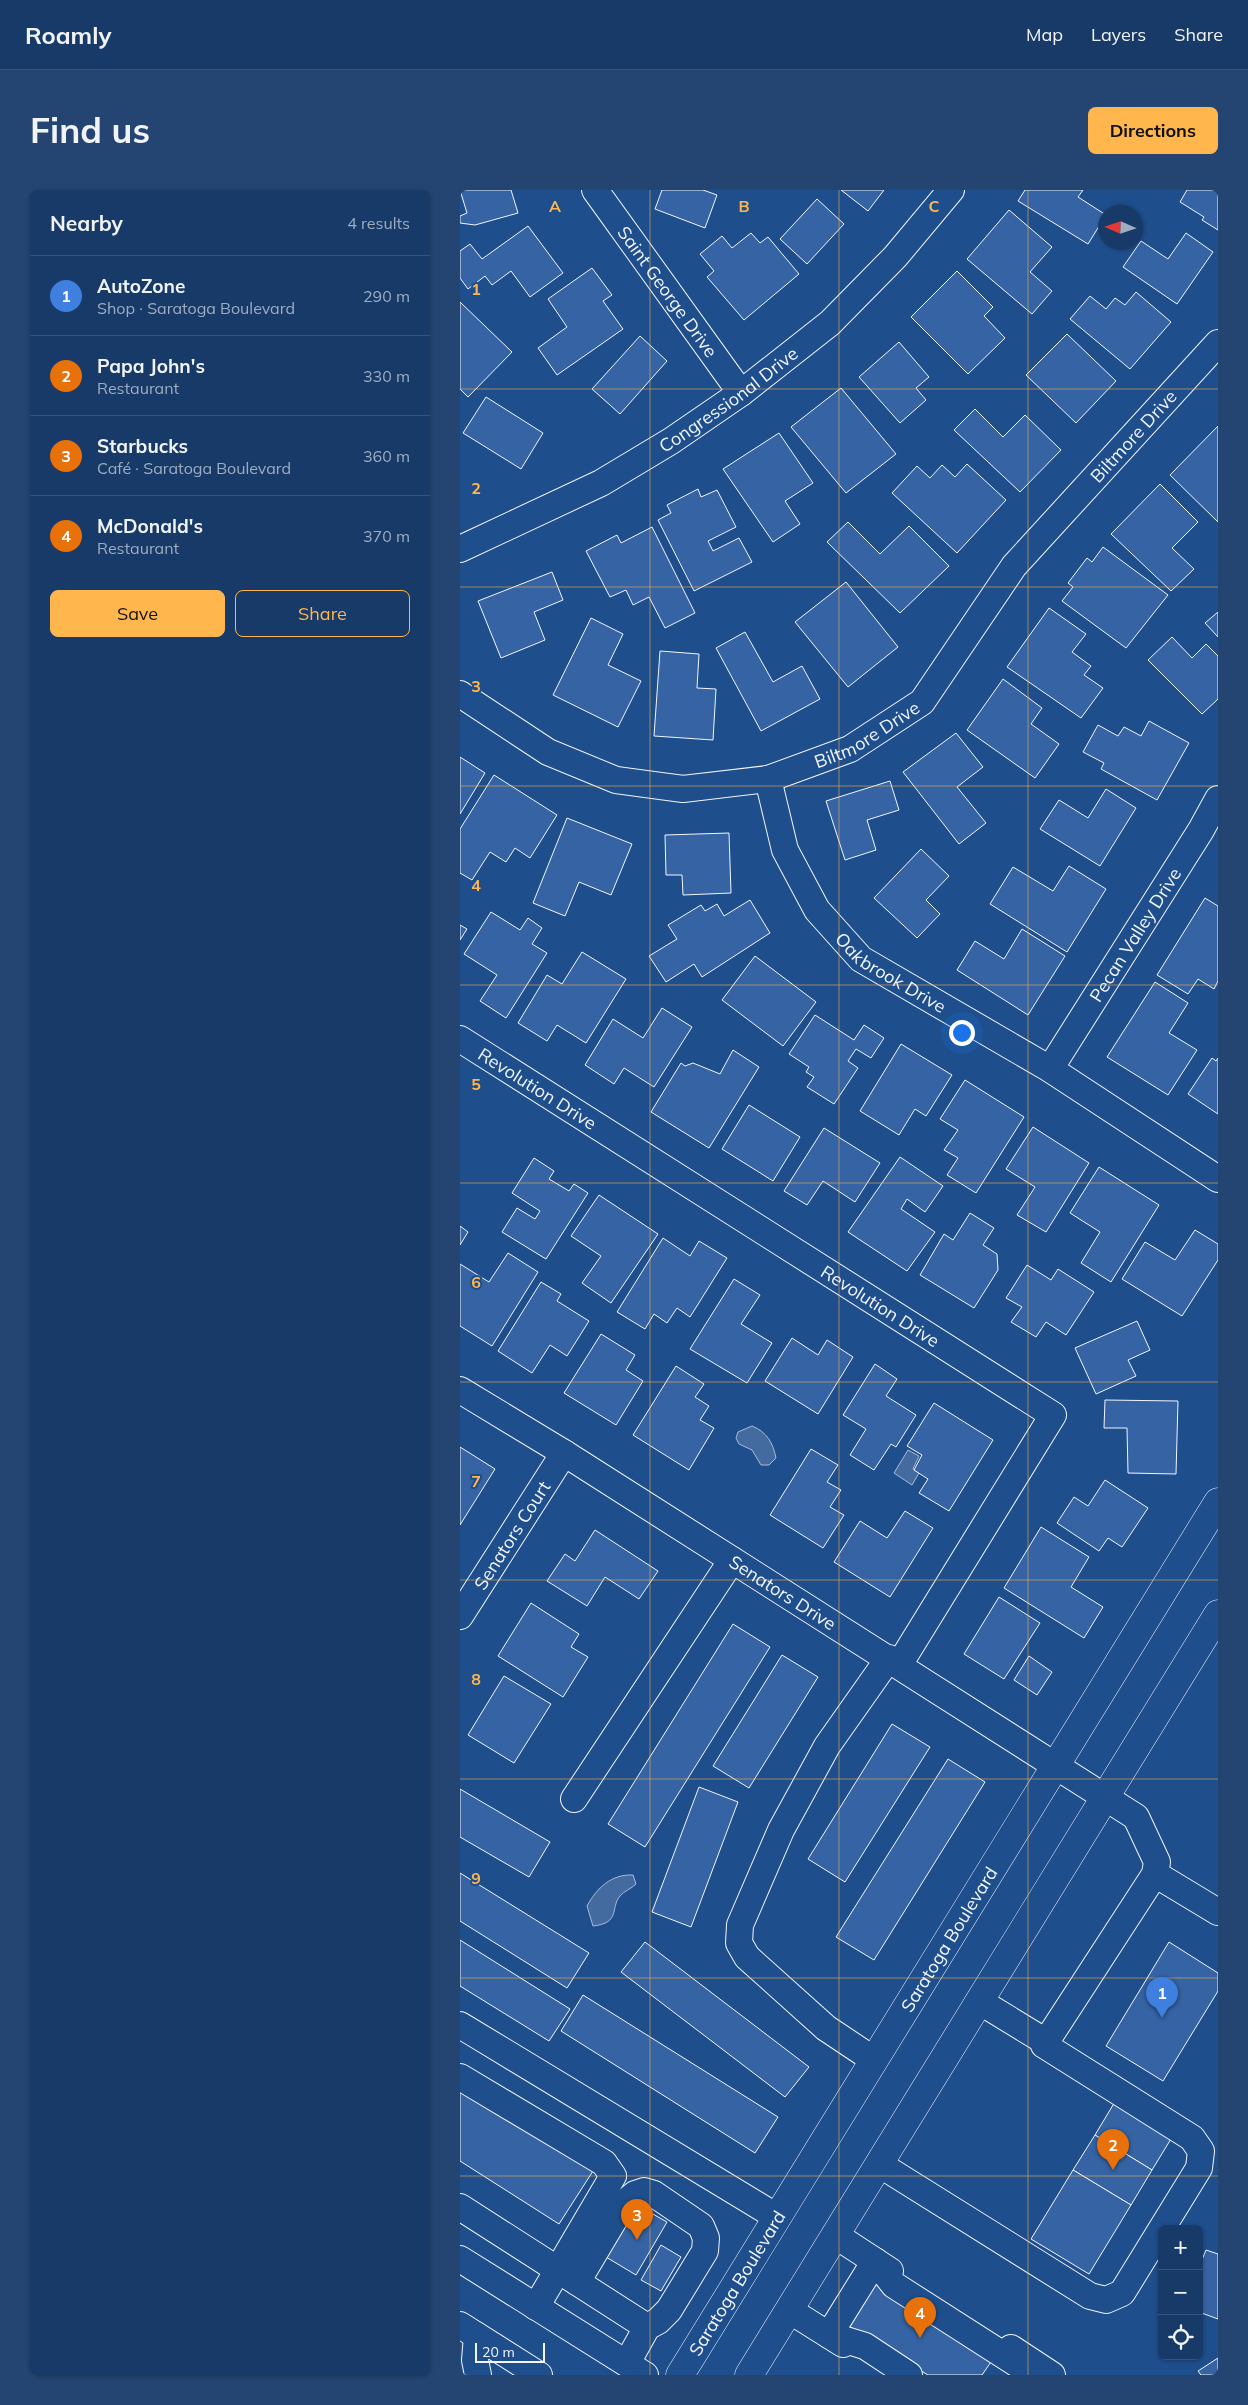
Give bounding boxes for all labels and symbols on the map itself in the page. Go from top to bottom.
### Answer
text: A [549,196,561,216]
text: B [738,196,750,216]
text: C [929,196,940,216]
north arrow [1098,205,1143,250]
street label: Saint George Drive [613,221,723,362]
text: 1 [471,279,481,299]
street label: Congressional Drive [655,341,802,457]
street label: Biltmore Drive [1085,385,1181,487]
text: 2 [471,478,481,498]
text: 3 [471,676,481,696]
street label: Biltmore Drive [811,695,924,773]
street label: Pecan Valley Drive [1084,863,1186,1006]
text: 4 [471,875,481,895]
street label: Oakbrook Drive [831,927,950,1018]
your location [949,1020,975,1046]
street label: Revolution Drive [474,1042,601,1134]
text: 5 [471,1074,481,1094]
street label: Revolution Drive [817,1260,944,1352]
text: 6 [471,1272,481,1292]
text: 7 [471,1471,481,1491]
street label: Senators Court [468,1476,555,1594]
street label: Senators Drive [725,1550,841,1635]
text: 8 [471,1669,481,1689]
street label: Saratoga Boulevard [895,1862,1002,2016]
text: 9 [471,1868,481,1888]
pin: 1 [1146,1977,1178,2018]
pin: 2 [1097,2129,1129,2170]
pin: 3 [621,2199,653,2240]
street label: Saratoga Boulevard [683,2206,790,2360]
pin: 4 [904,2297,936,2338]
scale bar [475,2340,545,2363]

